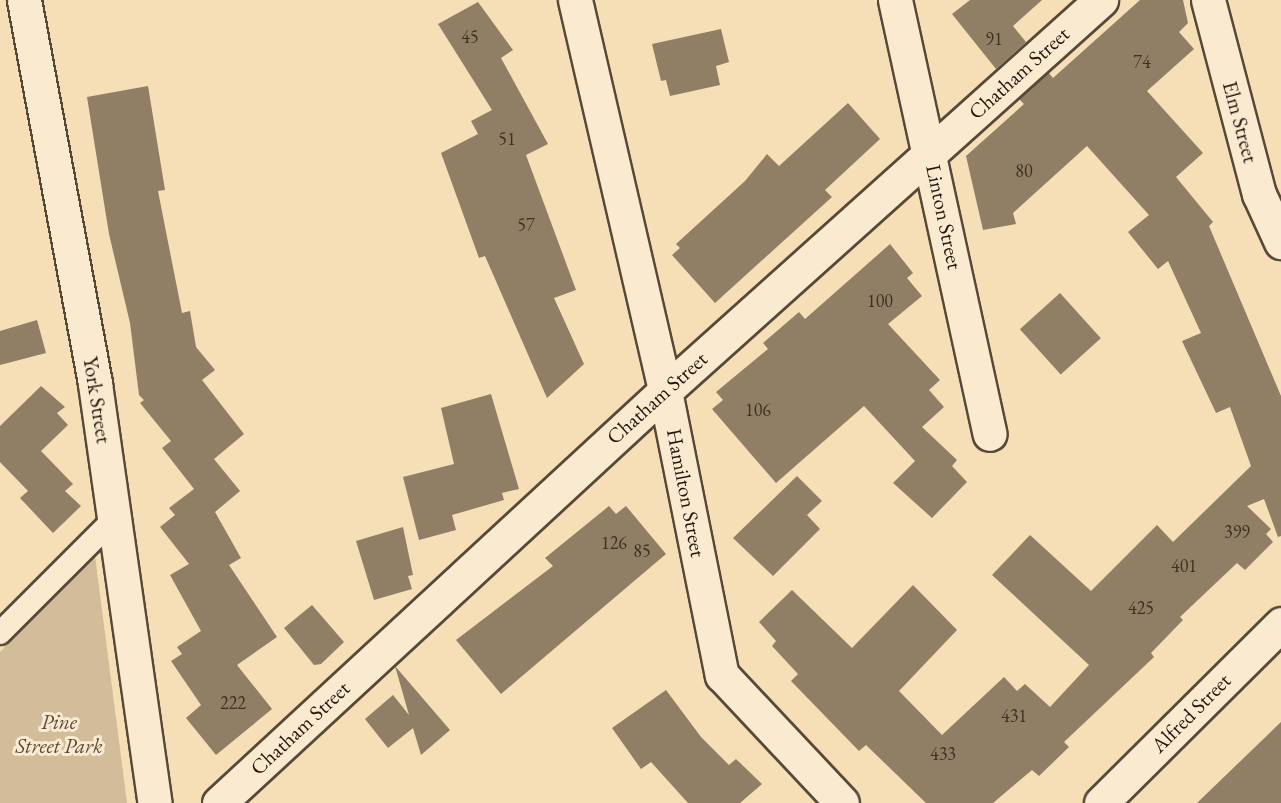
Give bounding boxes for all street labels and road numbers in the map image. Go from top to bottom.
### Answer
street label: Chatham Street [964,21,1074,125]
street label: Elm Street [1217,78,1263,166]
street label: Linton Street [921,162,967,272]
street label: Chatham Street [602,346,712,450]
street label: York Street [78,355,116,445]
street label: Hamilton Street [661,427,711,559]
street label: Alfred Street [1146,668,1236,758]
street label: Chatham Street [245,676,355,780]

